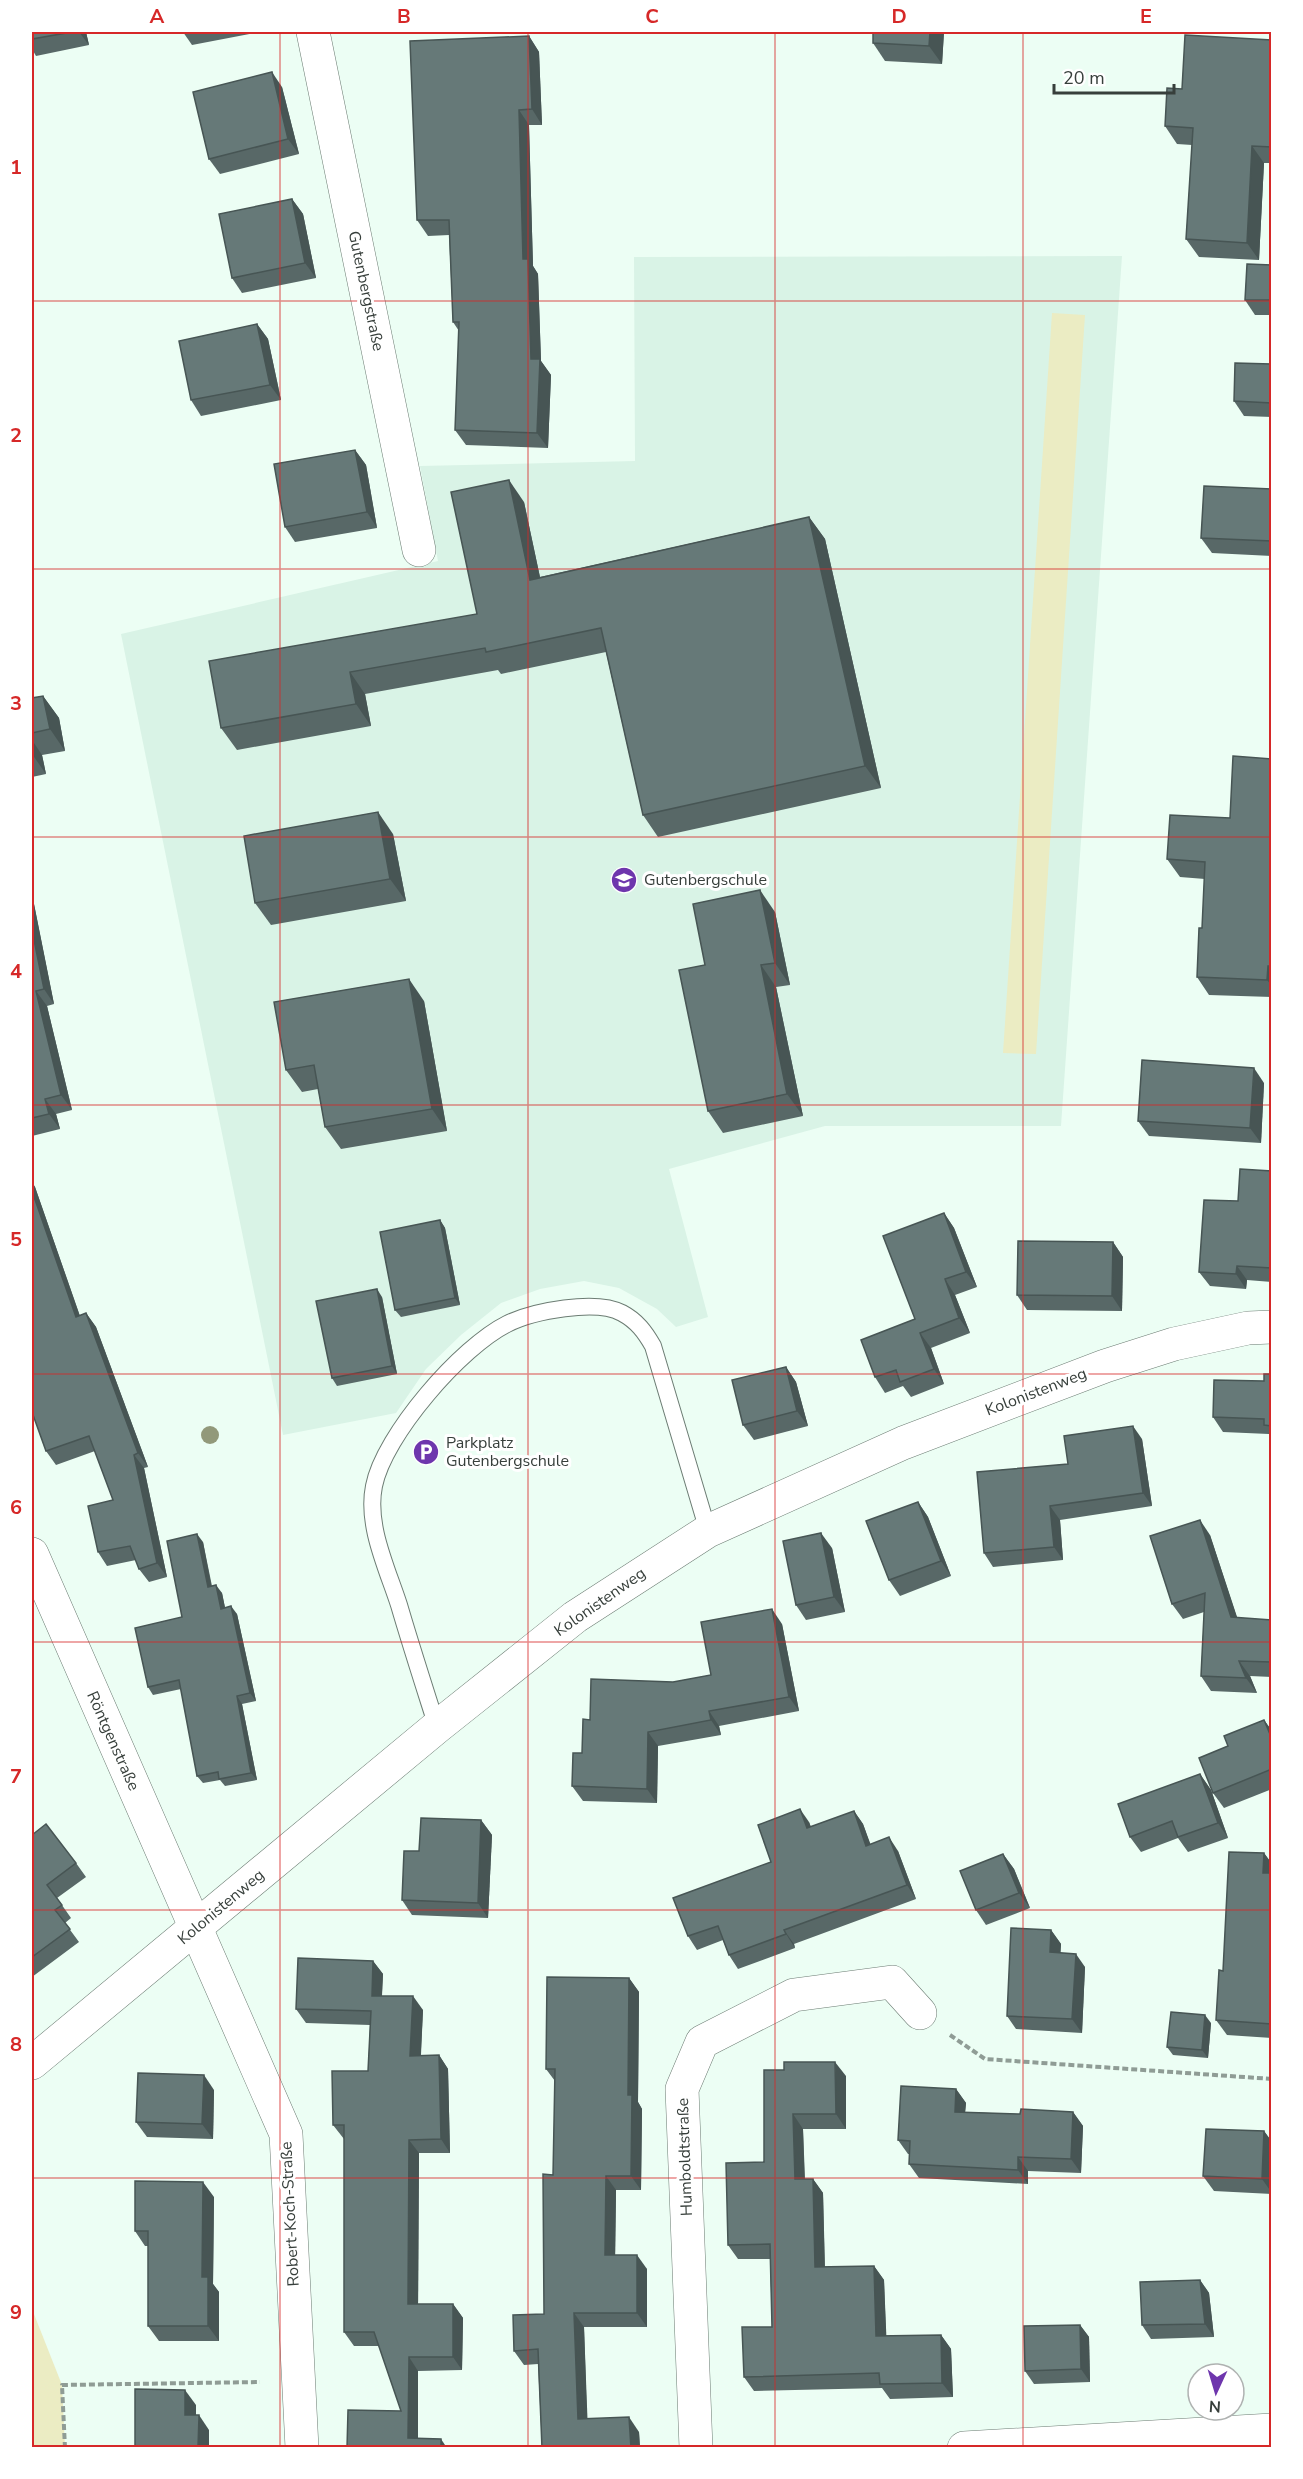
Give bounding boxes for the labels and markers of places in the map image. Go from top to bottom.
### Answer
school or university icon: Gutenbergschule [609,865,639,895]
place label: Gutenbergschule [644,869,767,891]
place label: Parkplatz Gutenbergschule [446,1432,569,1472]
parking icon: Parkplatz Gutenbergschule [411,1437,441,1467]

